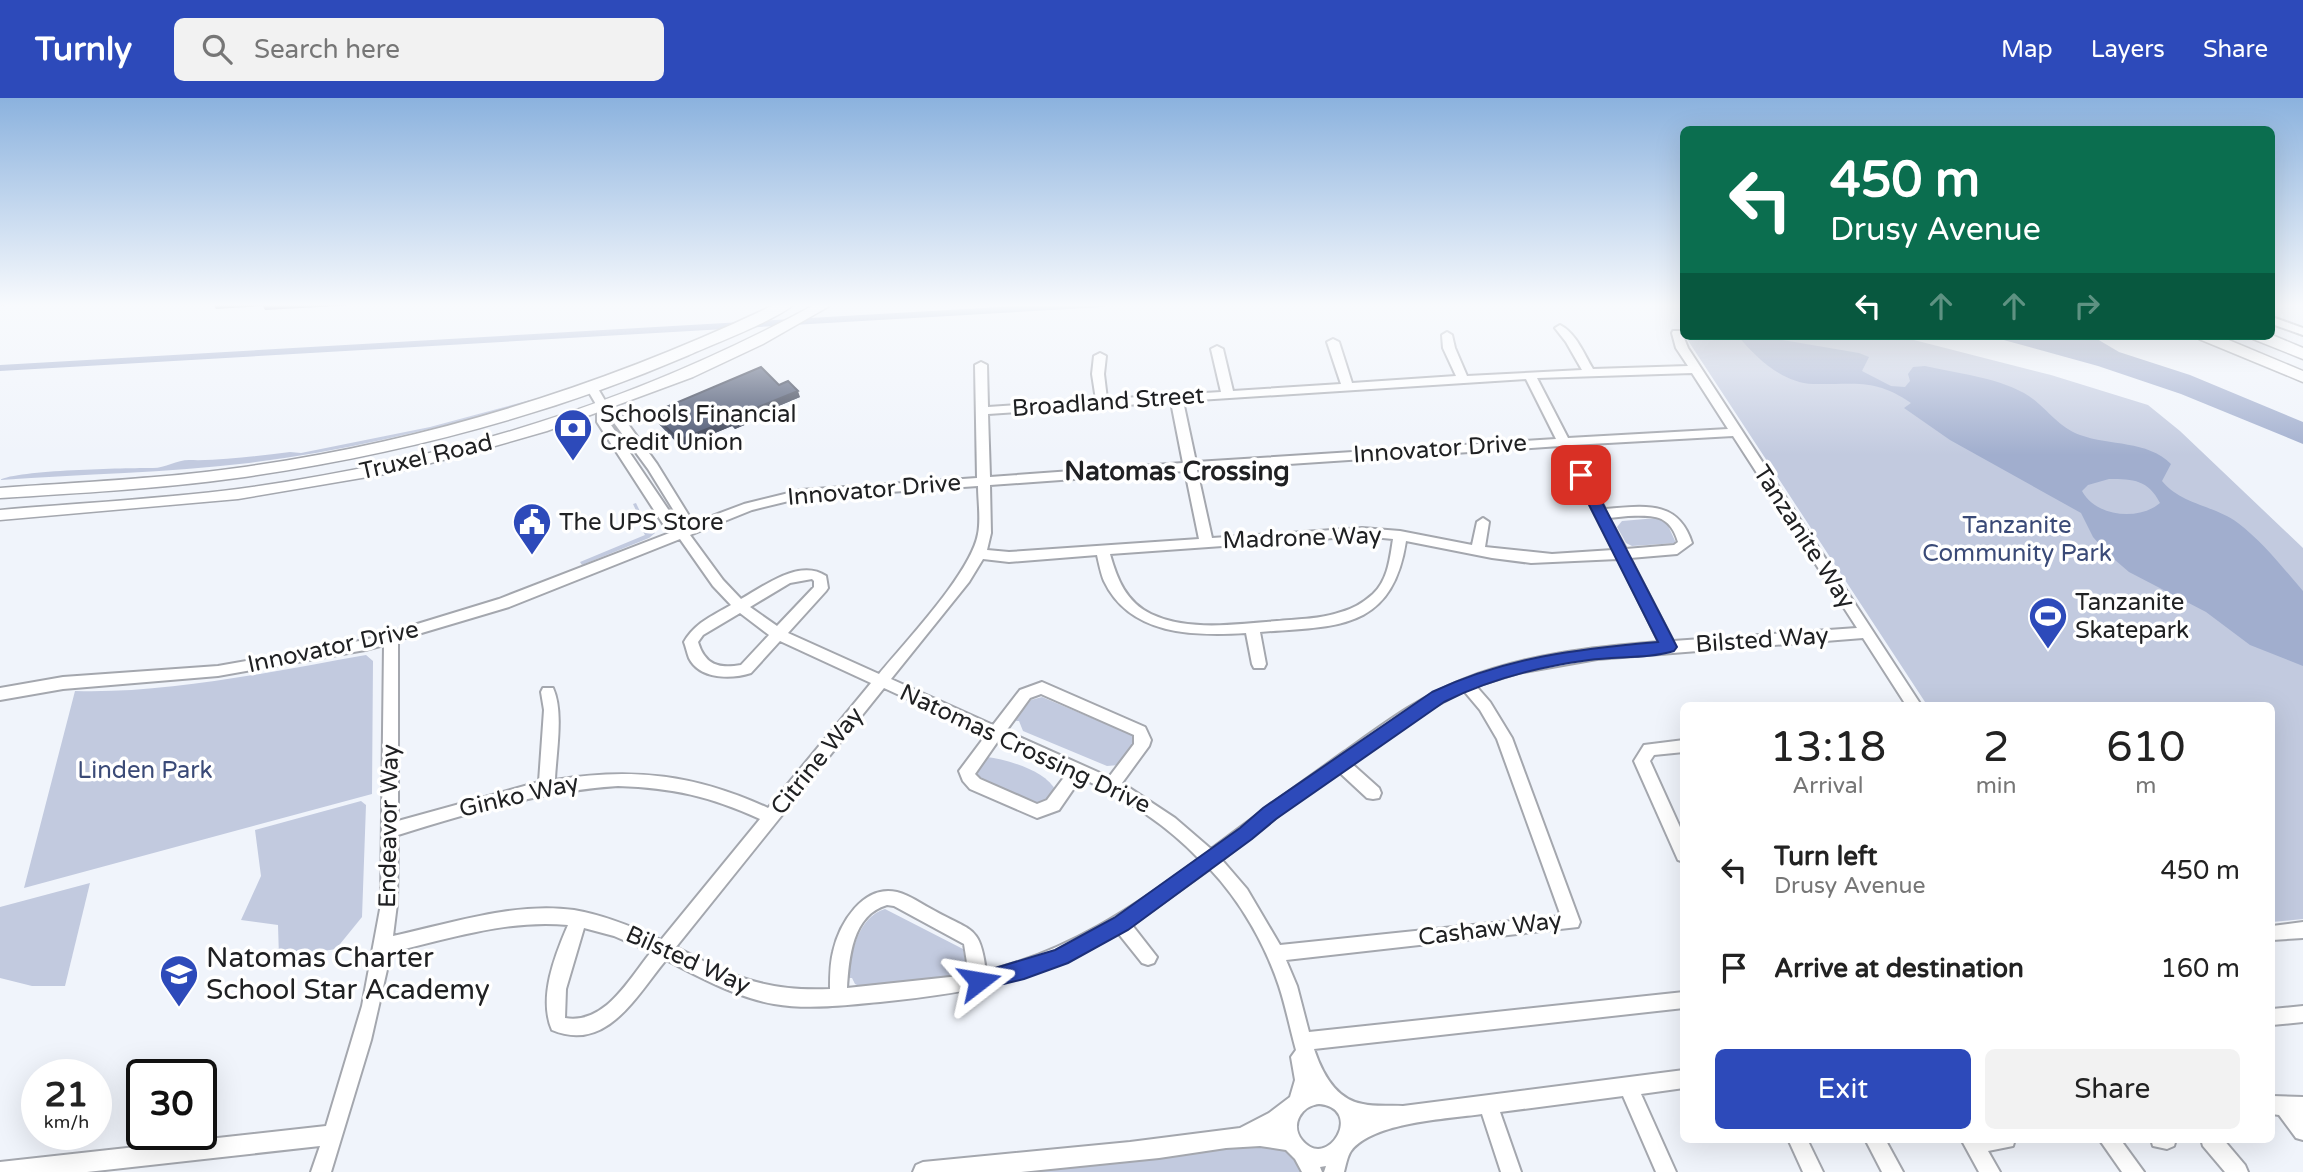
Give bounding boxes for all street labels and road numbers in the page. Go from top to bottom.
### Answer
street label: Broadland Street [1011,381,1205,423]
street label: Truxel Road [357,428,495,486]
street label: Innovator Drive [1352,428,1528,470]
street label: Tanzanite Way [1747,460,1861,614]
street label: Innovator Drive [786,468,962,512]
street label: Madrone Way [1222,521,1382,555]
street label: Innovator Drive [245,615,421,679]
street label: Bilsted Way [1695,621,1830,659]
street label: Natomas Crossing Drive [895,678,1155,820]
street label: Citrine Way [765,701,870,821]
street label: Endeavor Way [373,744,405,908]
street label: Ginko Way [456,768,582,824]
street label: Cashaw Way [1417,906,1563,952]
street label: Bilsted Way [621,920,755,1000]

